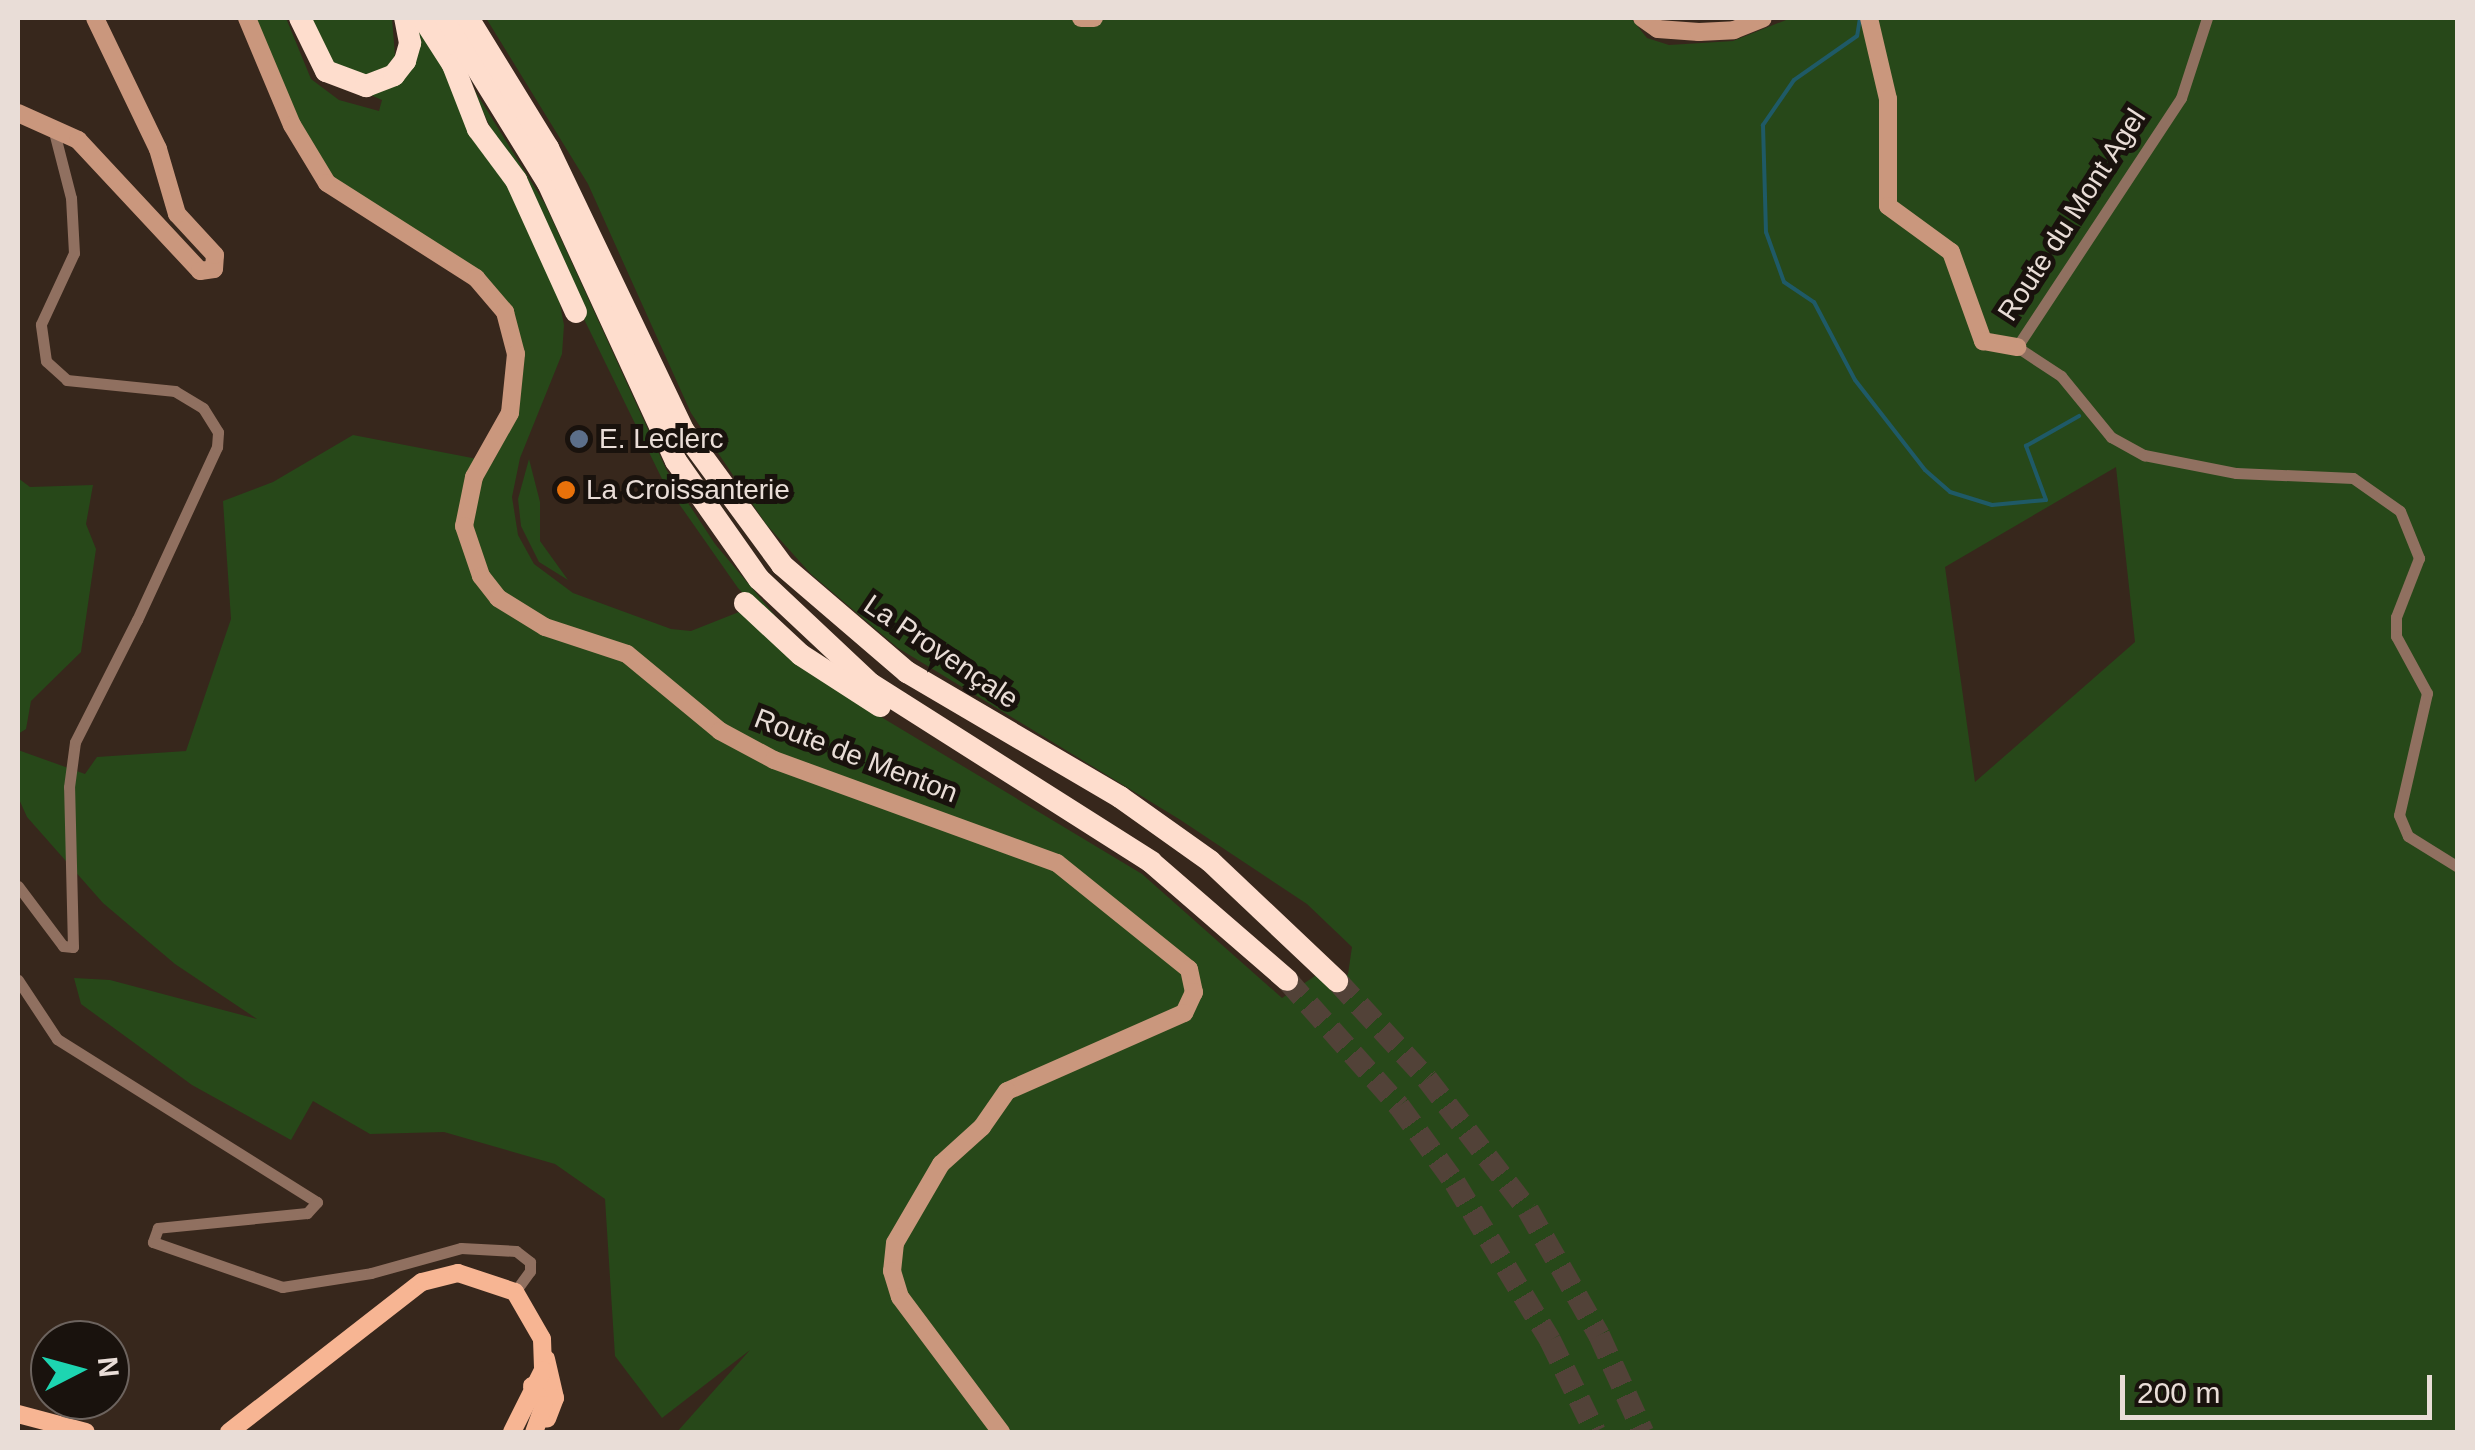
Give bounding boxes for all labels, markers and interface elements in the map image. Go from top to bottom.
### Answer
street label: Route du Mont Agel [1991,102,2153,328]
place label: E. Leclerc [599,422,723,456]
marker: E. Leclerc [568,428,590,450]
place label: La Croissanterie [586,473,790,507]
marker: La Croissanterie [555,479,577,501]
street label: La Provençale [857,588,1025,716]
street label: Route de Menton [750,702,962,810]
north arrow [30,1320,130,1420]
text: N [92,1355,125,1379]
scale bar [2125,1355,2438,1417]
text: 200 m [2137,1376,2220,1409]

